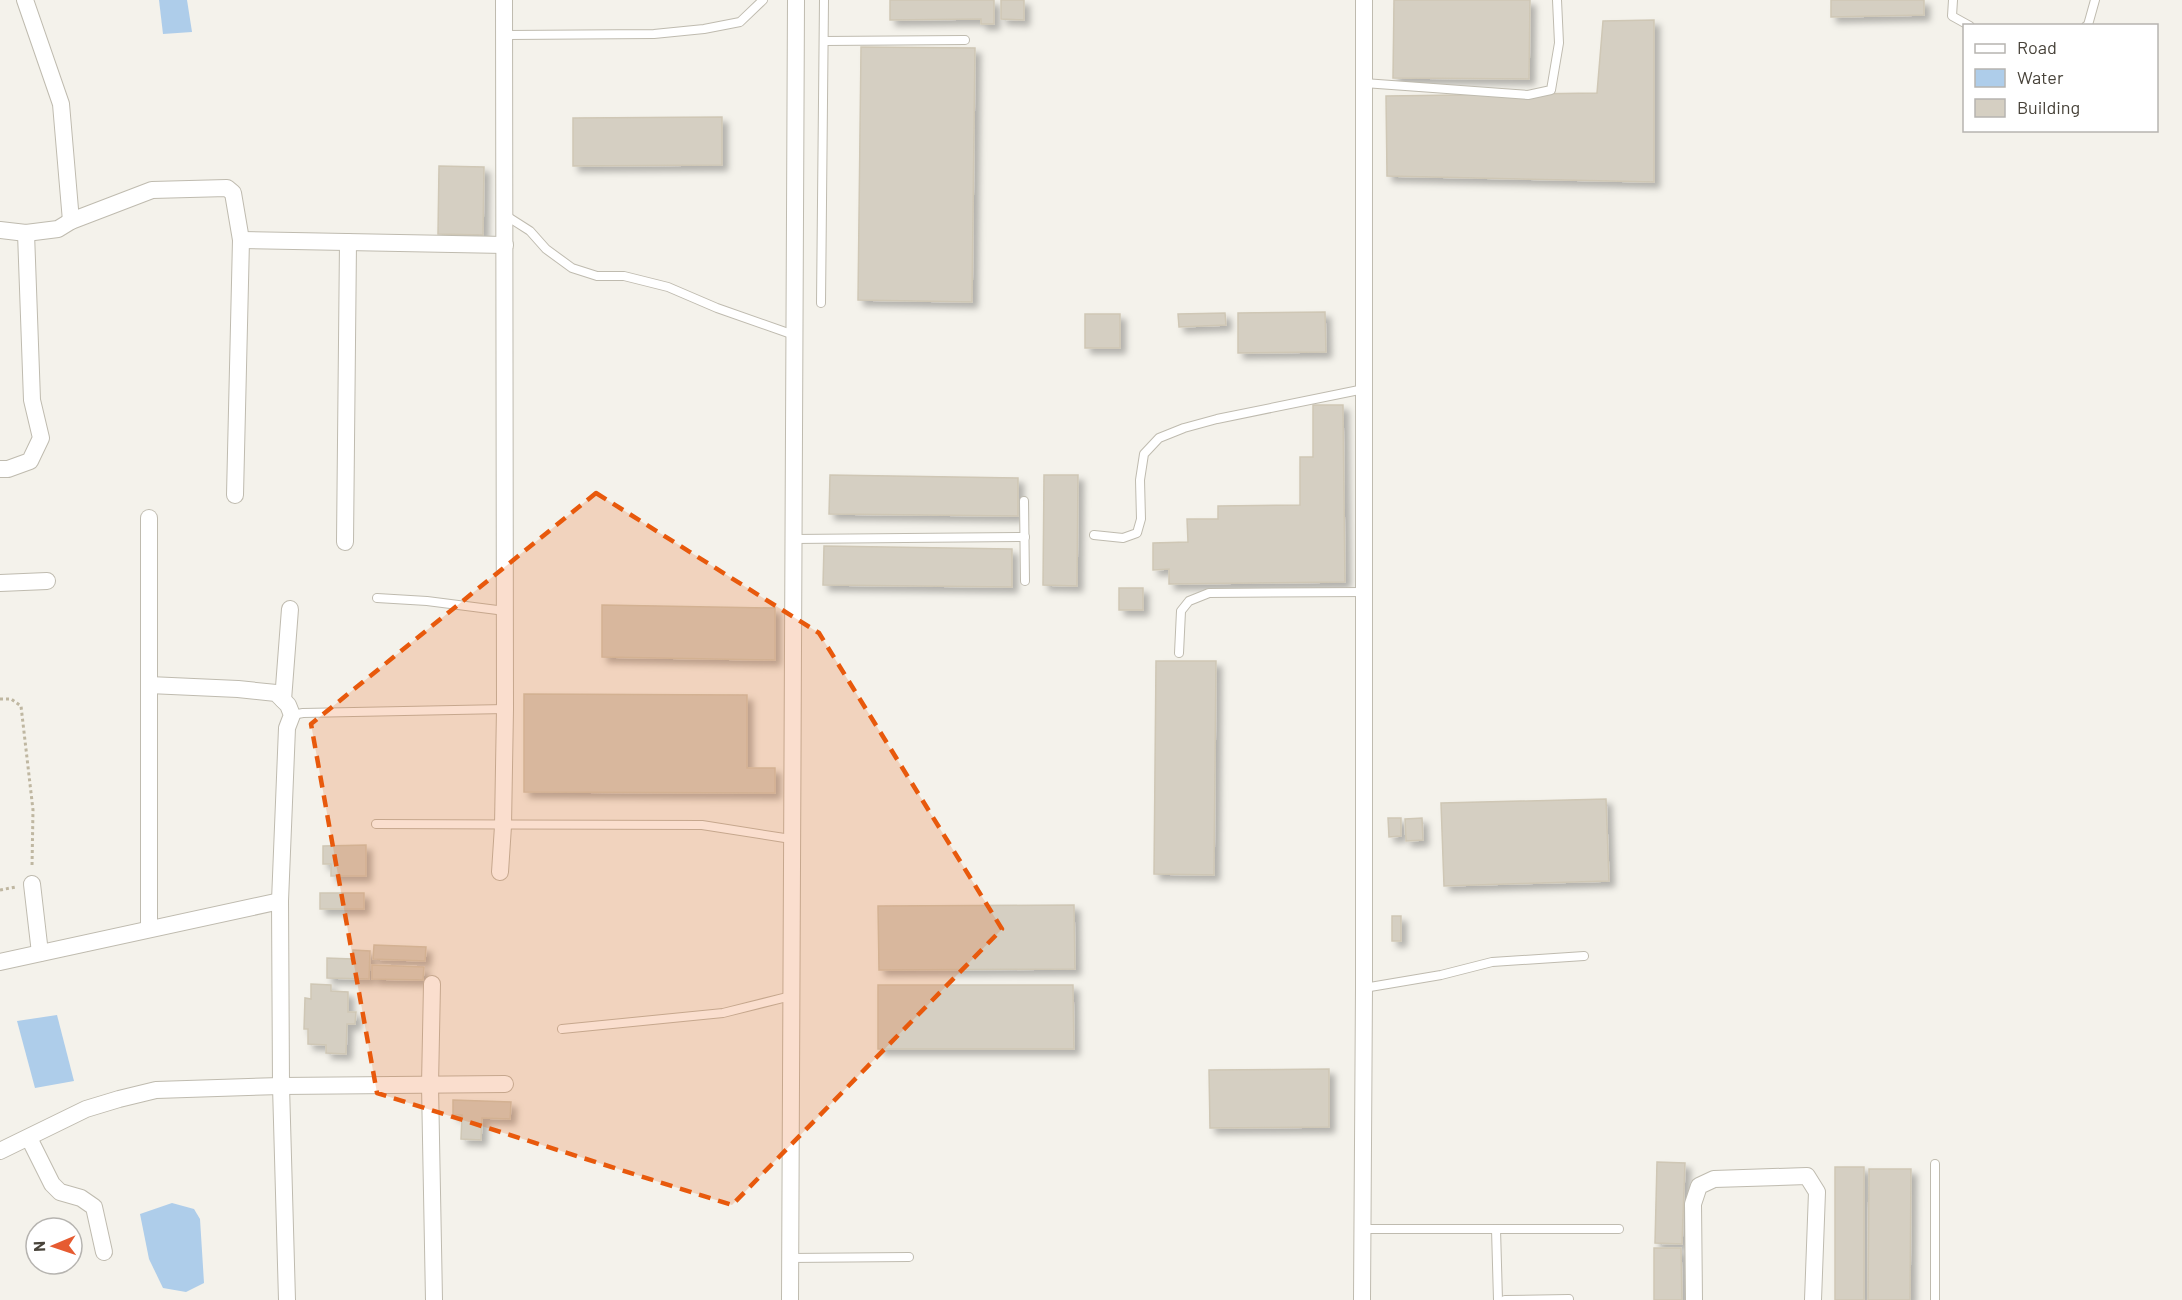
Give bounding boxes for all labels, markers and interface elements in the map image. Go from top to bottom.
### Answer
legend [1963,24,2158,132]
text: Road [2017,36,2057,58]
text: Water [2017,66,2064,88]
text: Building [2017,96,2080,118]
north arrow [24,1216,84,1276]
text: N [29,1241,48,1252]

